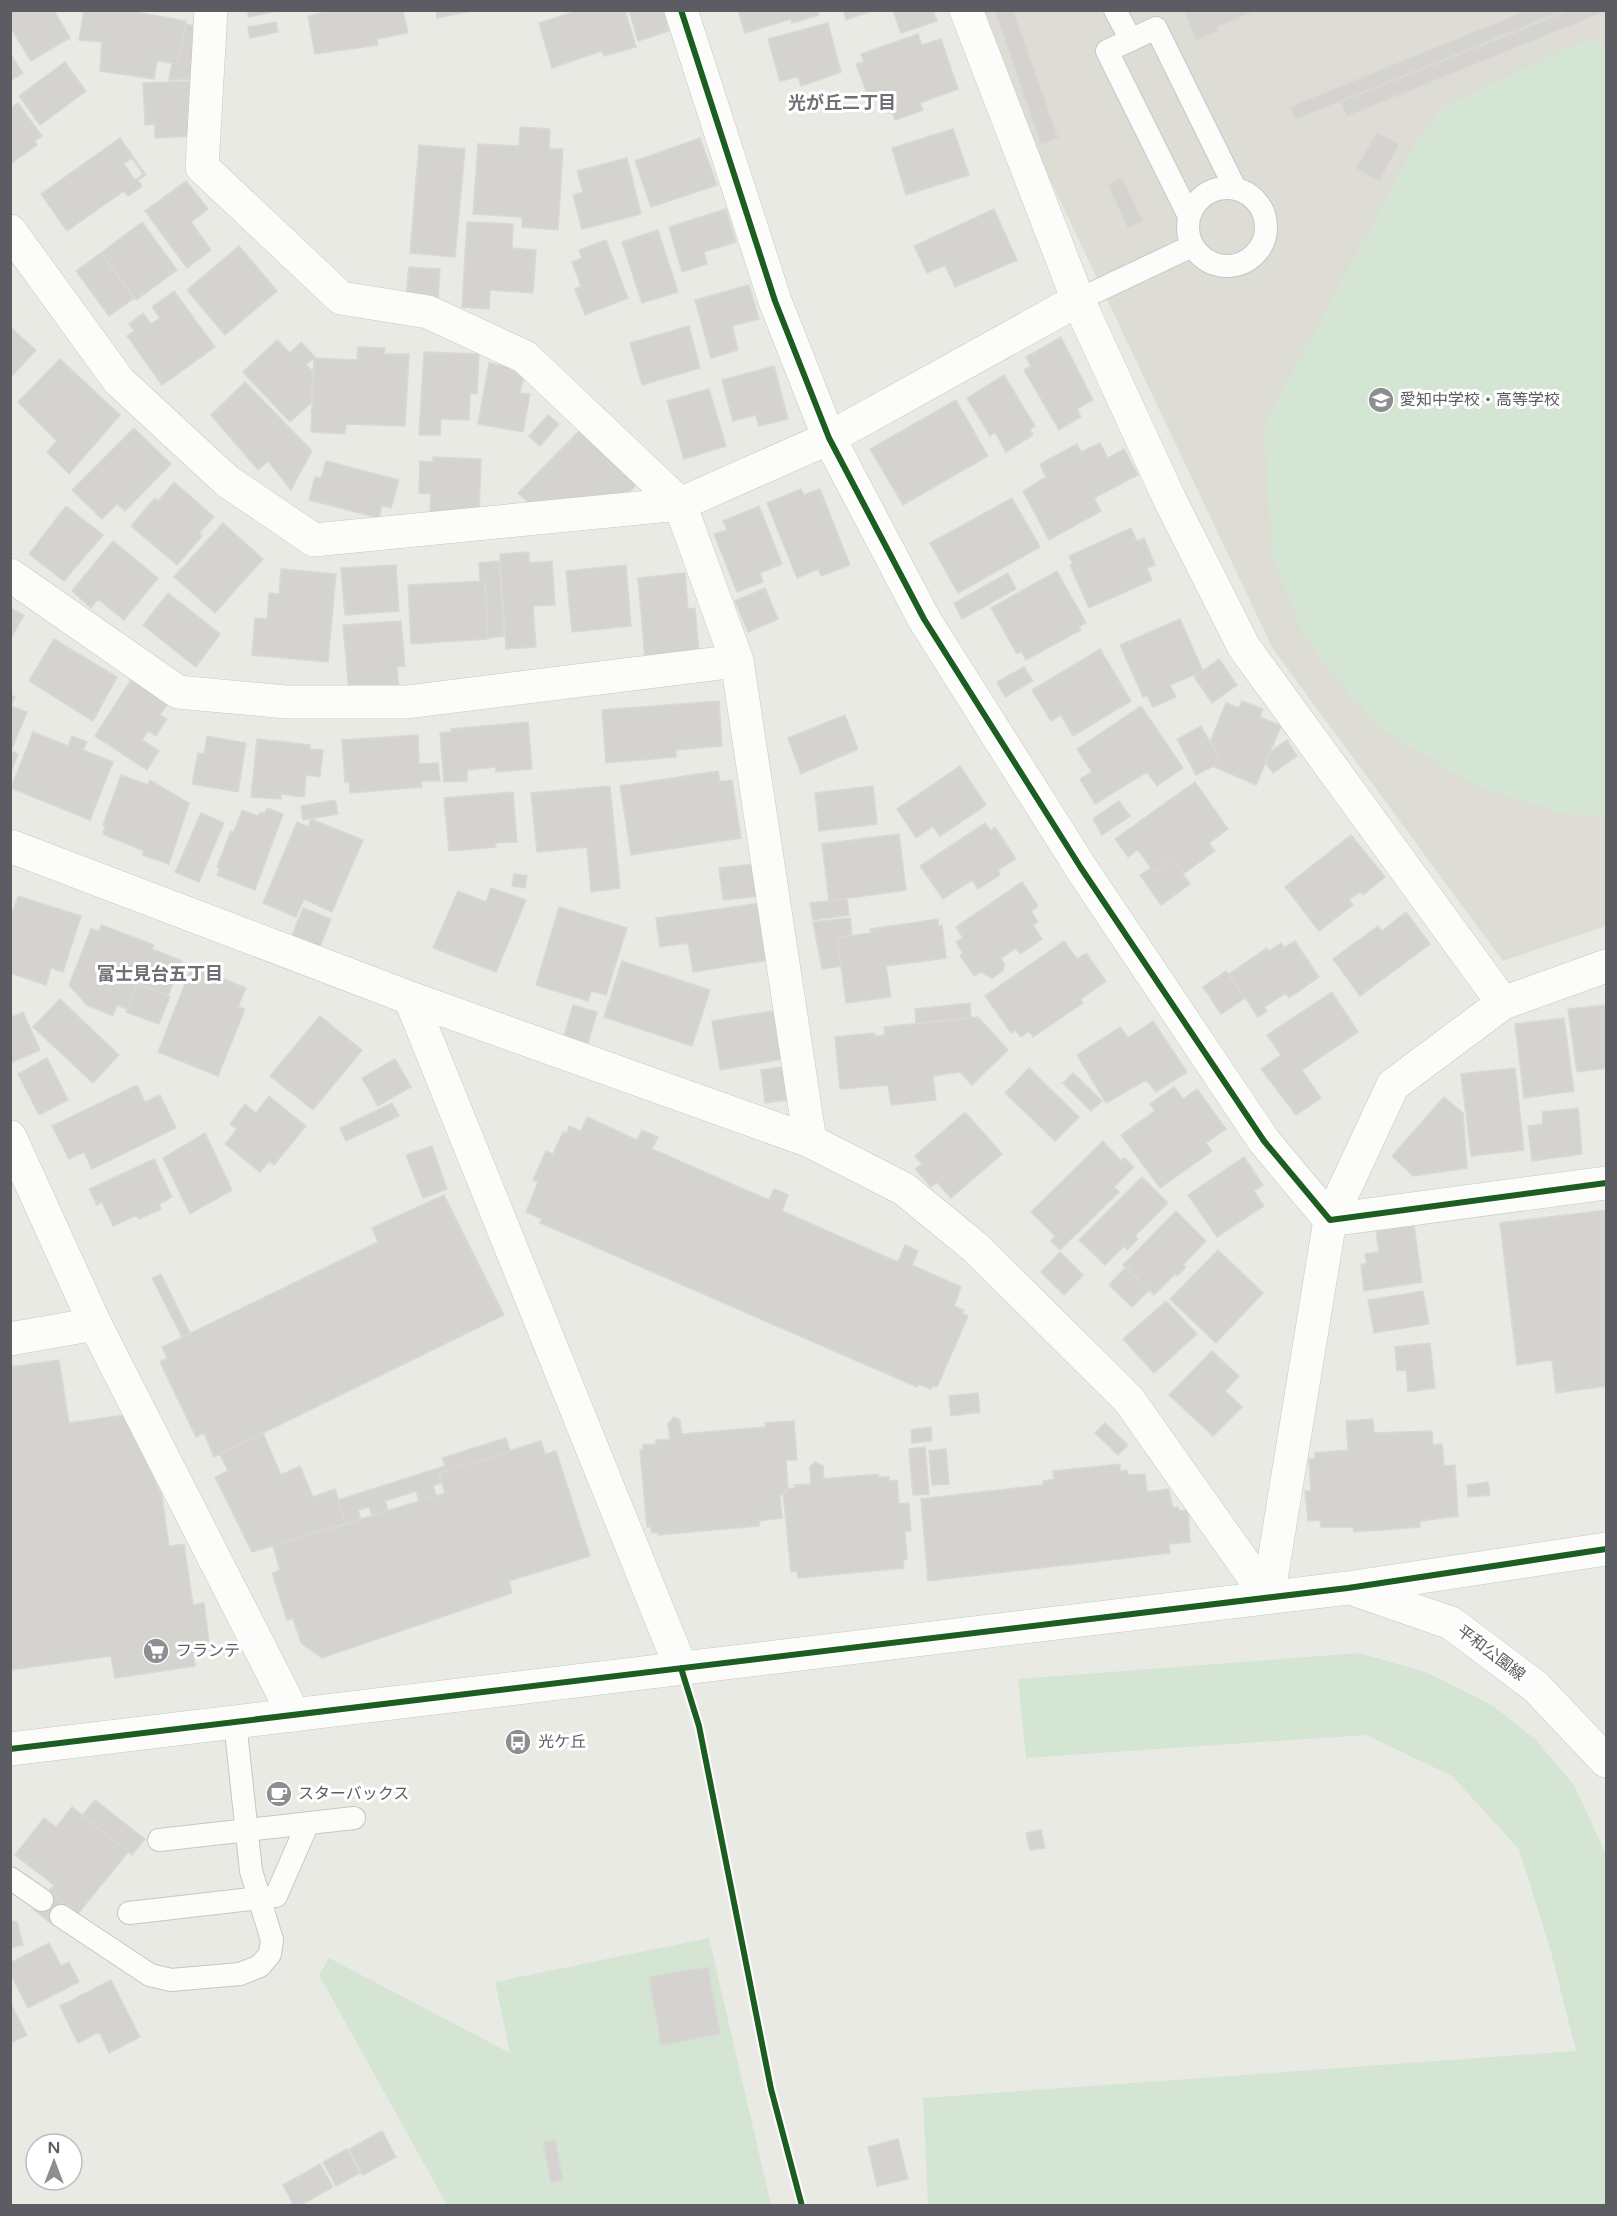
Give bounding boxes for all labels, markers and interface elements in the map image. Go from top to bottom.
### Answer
district label: 光が丘二丁目 [788,92,896,114]
school or university icon: 愛知中学校・高等学校 [1366,385,1396,415]
place label: 愛知中学校・高等学校 [1400,390,1560,410]
district label: 富士見台五丁目 [97,963,223,985]
street label: 平和公園線 [1453,1621,1529,1685]
supermarket icon: フランテ [141,1636,171,1666]
place label: フランテ [176,1641,240,1661]
bus stop icon: 光ケ丘 [503,1727,533,1757]
place label: 光ケ丘 [538,1732,586,1752]
cafe icon: スターバックス [264,1779,294,1809]
place label: スターバックス [298,1784,409,1804]
north arrow [24,2132,84,2192]
text: N [48,2138,60,2158]

